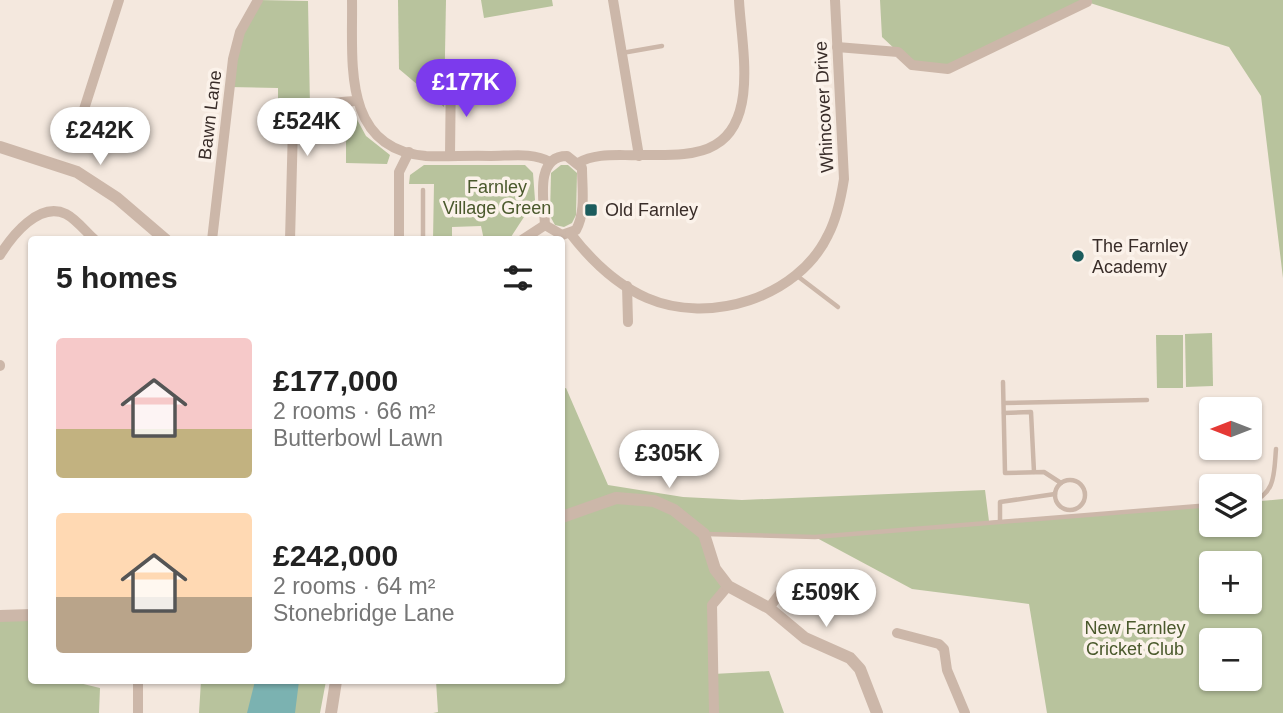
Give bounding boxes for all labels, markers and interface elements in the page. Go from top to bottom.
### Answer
street label: Whincover Drive [811,41,837,173]
pin: £177K [417,60,515,119]
street label: Bawn Lane [195,69,225,161]
text: £177K [432,69,500,95]
pin: £524K [258,99,356,158]
pin: £242K [51,108,149,167]
text: £524K [273,108,341,134]
text: £242K [66,117,134,143]
park label: Farnley Village Green [443,177,551,218]
place label: Old Farnley [605,200,698,220]
marker: Old Farnley [583,202,599,218]
place label: The Farnley Academy [1092,236,1188,277]
marker: The Farnley Academy [1070,248,1086,264]
icon: filters [499,259,537,297]
text: 5 homes [56,261,178,294]
text: £177,000 [273,364,398,397]
icon: home [112,366,196,450]
north arrow [1199,397,1262,460]
map controls [1199,397,1262,691]
text: 2 rooms · 66 m² [273,398,435,424]
text: Butterbowl Lawn [273,425,443,451]
pin: £305K [620,430,718,490]
text: £305K [635,440,703,466]
button: layers [1199,474,1262,537]
text: £242,000 [273,539,398,572]
icon: home [112,541,196,625]
button: + [1199,551,1262,614]
pin: £509K [777,570,875,629]
text: 2 rooms · 64 m² [273,573,435,599]
text: £509K [792,579,860,605]
text: Stonebridge Lane [273,600,455,626]
park label: New Farnley Cricket Club [1084,618,1186,659]
button: − [1199,628,1262,691]

